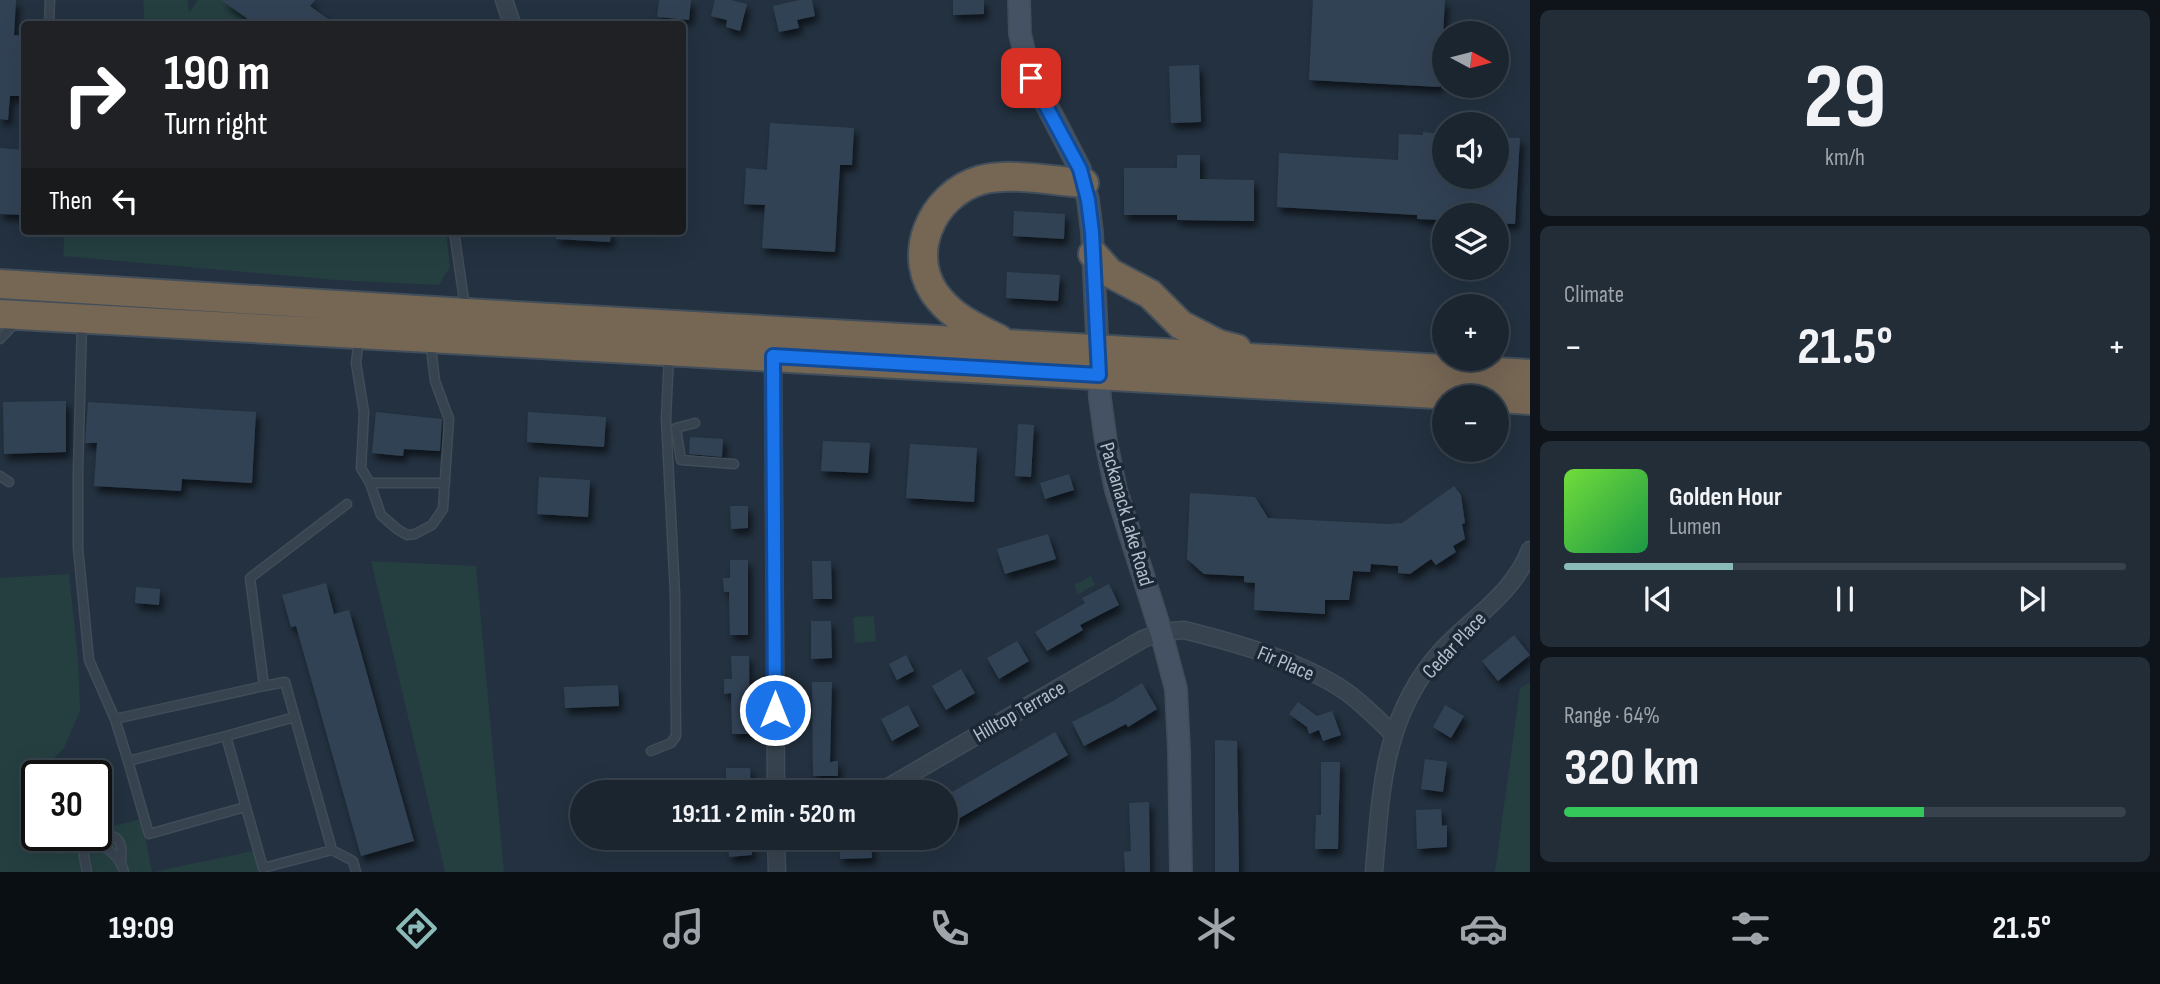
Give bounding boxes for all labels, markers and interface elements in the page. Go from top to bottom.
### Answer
north arrow [1432,21,1508,98]
map controls [1432,21,1509,462]
text: 29 [1804,44,1887,153]
text: 190 m [164,45,270,104]
pin [1001,48,1061,108]
icon: right [49,49,140,140]
icon: arrive [1012,59,1050,97]
text: Turn right [164,105,268,144]
button: sound [1432,112,1509,189]
text: km/h [1825,144,1865,172]
icon: left [106,182,144,220]
text: Then [49,186,92,217]
button: layers [1432,203,1509,280]
text: Climate [1564,281,1624,309]
button: + [1432,294,1509,371]
text: 21.5° [1797,316,1893,379]
text: − [1564,325,1583,370]
text: + [2107,325,2126,370]
button: − [1432,385,1509,462]
street label: Packanack Lake Road [1094,439,1159,589]
text: Golden Hour [1669,482,1782,513]
text: Lumen [1669,513,1721,541]
icon: previous [1639,580,1677,618]
icon: pause [1826,580,1864,618]
icon: next [2013,580,2051,618]
street label: Cedar Place [1417,607,1492,684]
street label: Fir Place [1254,640,1318,687]
position arrow [738,673,812,747]
street label: Hilltop Terrace [969,675,1069,748]
text: Range · 64% [1564,702,1660,730]
text: 320 km [1564,737,1699,800]
speed limit sign: 30 [21,760,112,851]
text: 19:11 · 2 min · 520 m [672,799,856,830]
icon: directions [392,904,441,953]
icon: music [659,904,708,953]
icon: phone [925,904,974,953]
icon: climate [1192,904,1241,953]
icon: car [1459,904,1508,953]
icon: filters [1726,904,1775,953]
text: 19:09 [109,909,174,948]
text: 21.5° [1992,909,2051,948]

